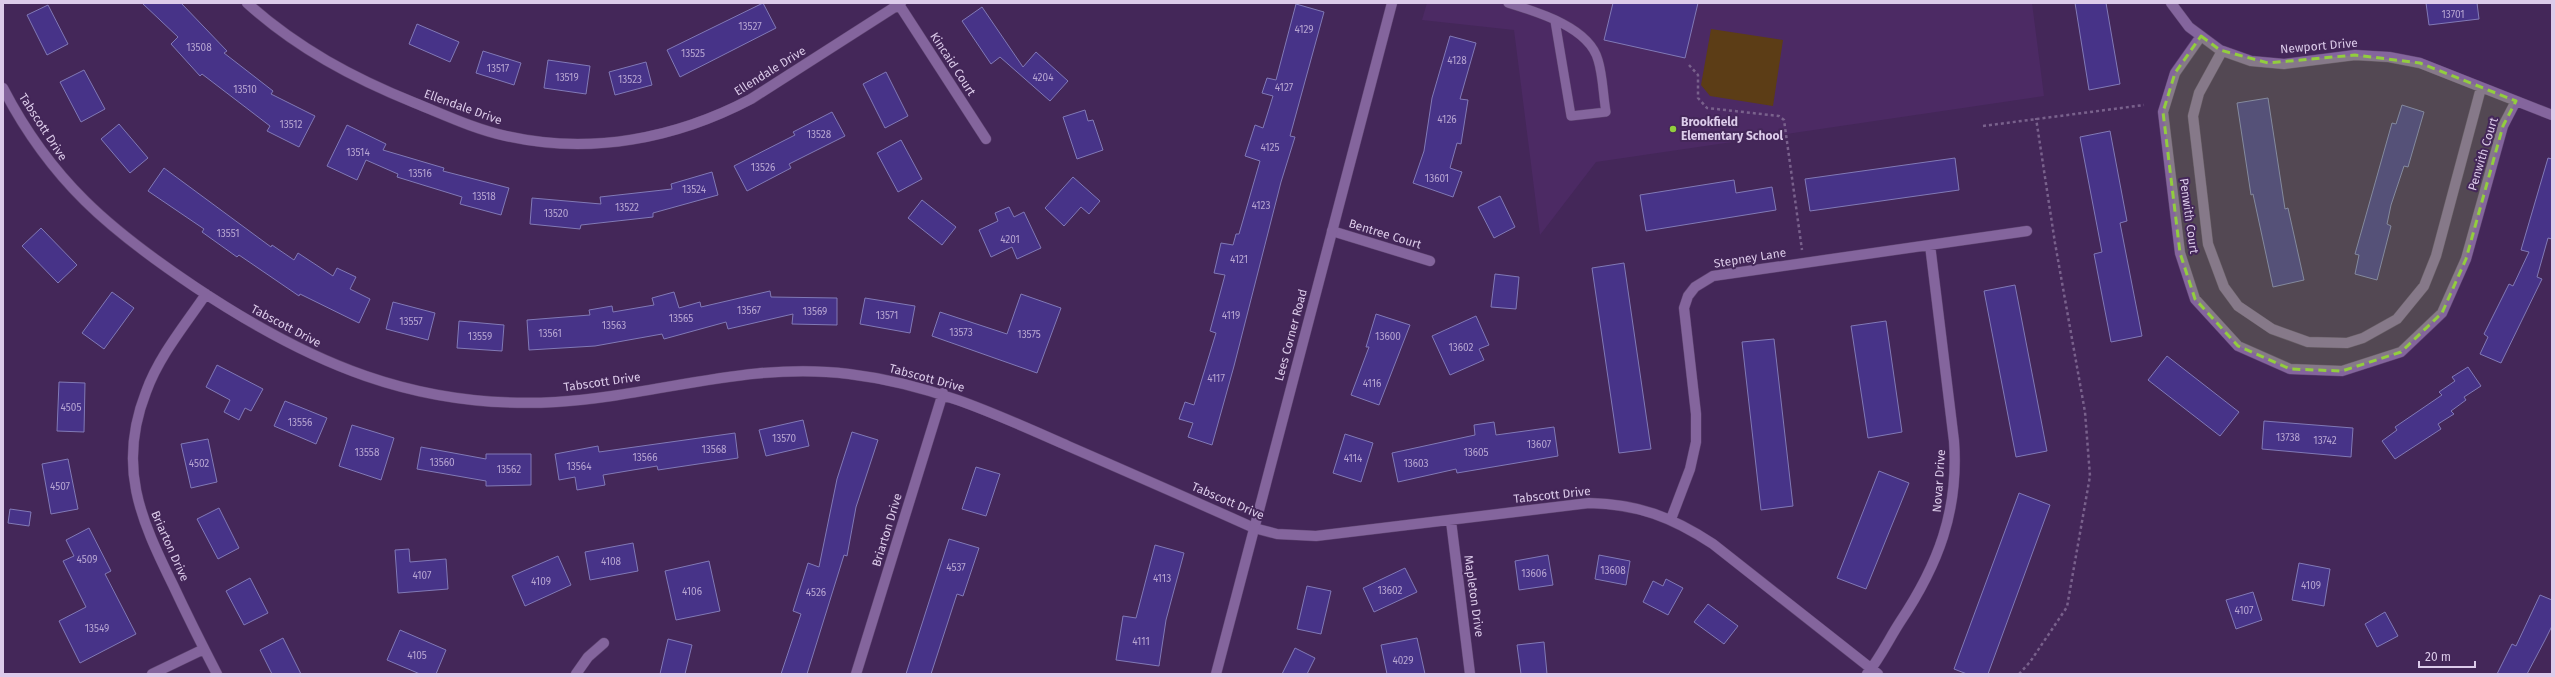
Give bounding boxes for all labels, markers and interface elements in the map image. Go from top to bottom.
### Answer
house number: 13701 [2441,9,2465,21]
house number: 13527 [738,21,762,33]
house number: 4129 [1294,24,1314,36]
street label: Kincaid Court [927,30,979,99]
street label: Newport Drive [2280,36,2358,56]
house number: 13508 [186,42,212,54]
street label: Ellendale Drive [732,43,808,99]
house number: 13525 [681,48,705,60]
house number: 4128 [1447,55,1467,67]
house number: 13517 [487,63,510,75]
house number: 13519 [555,72,579,84]
house number: 4204 [1033,72,1054,84]
house number: 13523 [618,74,642,86]
house number: 4127 [1275,82,1294,94]
house number: 13510 [233,84,257,96]
street label: Ellendale Drive [422,86,504,128]
street label: Tabscott Drive [16,91,70,163]
house number: 4126 [1437,114,1457,126]
place label: Brookfield Elementary School [1681,115,1784,143]
street label: Penwith Court [2465,115,2501,192]
house number: 13512 [279,119,303,131]
marker: Brookfield Elementary School [1668,124,1678,134]
house number: 13528 [807,129,832,141]
house number: 4125 [1260,142,1280,154]
house number: 13514 [346,147,370,159]
house number: 13526 [751,162,775,174]
house number: 13516 [408,168,432,180]
house number: 13601 [1425,173,1449,185]
street label: Penwith Court [2177,177,2201,255]
house number: 13524 [682,184,707,196]
house number: 13518 [472,191,496,203]
house number: 4123 [1252,200,1270,212]
house number: 13522 [615,202,639,214]
house number: 13520 [544,208,569,220]
street label: Bentree Court [1347,216,1424,252]
house number: 13551 [216,228,240,240]
house number: 4201 [1000,234,1020,246]
street label: Stepney Lane [1713,245,1787,271]
house number: 4121 [1230,254,1248,266]
street label: Lees Corner Road [1272,287,1310,383]
street label: Tabscott Drive [249,302,323,350]
house number: 13567 [737,305,761,317]
house number: 13569 [803,306,827,318]
house number: 13571 [876,310,898,322]
house number: 4119 [1222,310,1240,322]
house number: 13565 [669,313,693,325]
house number: 13557 [399,316,423,328]
house number: 13563 [602,320,626,332]
house number: 13573 [949,327,973,339]
house number: 13561 [538,328,562,340]
house number: 13575 [1017,329,1041,341]
house number: 13559 [468,331,492,343]
house number: 13600 [1375,331,1401,343]
house number: 13602 [1448,342,1474,354]
street label: Tabscott Drive [888,361,966,395]
street label: Tabscott Drive [563,370,641,394]
house number: 4117 [1207,373,1225,385]
house number: 4116 [1363,378,1381,390]
house number: 4505 [61,402,81,414]
house number: 13556 [288,417,312,429]
house number: 13738 [2276,432,2301,444]
house number: 13570 [772,433,796,445]
house number: 13742 [2313,435,2337,447]
house number: 13607 [1527,439,1552,451]
house number: 13568 [701,444,727,456]
house number: 13558 [355,447,380,459]
house number: 13605 [1463,447,1489,459]
street label: Novar Drive [1930,449,1948,513]
house number: 13566 [633,452,658,464]
house number: 4114 [1344,453,1363,465]
house number: 13560 [429,457,455,469]
house number: 4502 [189,458,209,470]
house number: 13603 [1403,458,1429,470]
house number: 13564 [567,461,592,473]
house number: 13562 [497,464,521,476]
street label: Tabscott Drive [1190,479,1266,523]
house number: 4507 [50,481,71,493]
street label: Tabscott Drive [1513,484,1591,506]
street label: Briarton Drive [869,492,905,568]
street label: Briarton Drive [148,508,192,584]
house number: 4509 [77,554,97,566]
street label: Mapleton Drive [1461,554,1487,638]
house number: 4108 [601,556,622,568]
house number: 4537 [946,562,966,574]
house number: 13608 [1600,565,1626,577]
house number: 13606 [1521,568,1547,580]
house number: 4107 [413,570,432,582]
house number: 4113 [1153,573,1171,585]
house number: 4109 [531,576,551,588]
house number: 4109 [2301,580,2321,592]
house number: 13602 [1377,585,1403,597]
house number: 4106 [682,586,702,598]
house number: 4526 [806,587,826,599]
house number: 4107 [2235,605,2254,617]
house number: 13549 [85,623,109,635]
house number: 4111 [1132,636,1150,648]
scale bar [2419,643,2475,669]
house number: 4105 [407,650,427,662]
text: 20 m [2425,650,2451,664]
house number: 4029 [1393,655,1413,667]

